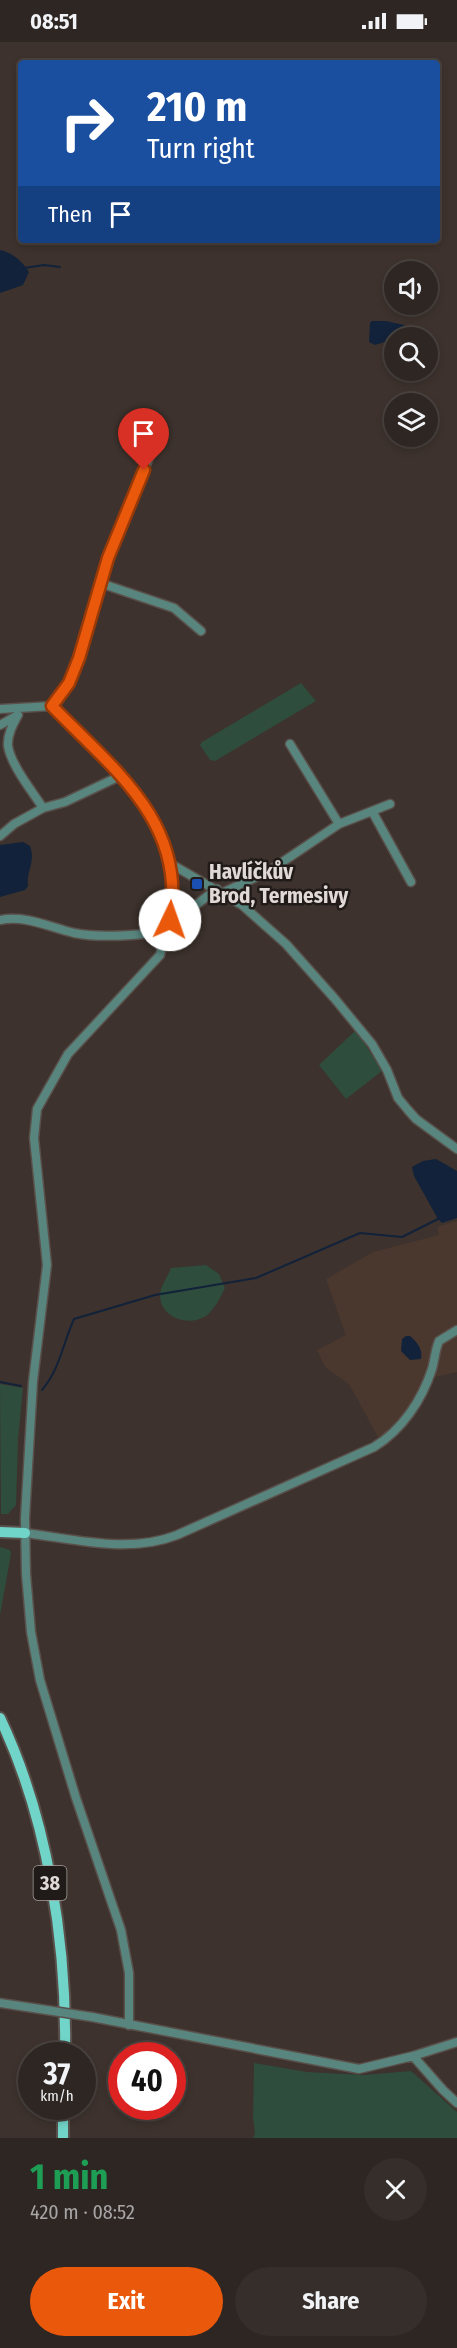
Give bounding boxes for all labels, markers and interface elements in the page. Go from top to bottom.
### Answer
text: 08:51 [30,8,78,35]
text: 210 m [147,82,247,132]
icon: right [48,84,126,162]
text: Turn right [147,133,255,165]
icon: arrive [104,198,137,231]
text: Then [48,201,92,228]
map controls [384,261,438,447]
button: sound [384,261,438,315]
button: search [384,327,438,381]
button: layers [384,393,438,447]
pin [118,408,169,470]
icon: arrive [127,417,160,450]
place label: Havlíčkův Brod, Termesivy [209,859,349,909]
marker: Havlíčkův Brod, Termesivy [190,877,204,891]
position arrow [138,888,202,952]
road number: 38 [34,1866,66,1900]
speed limit sign: 40 [108,2042,186,2120]
text: 37 [44,2056,70,2092]
text: km/h [40,2087,74,2105]
text: 1 min [30,2155,108,2199]
button: close [364,2158,427,2221]
text: 420 m · 08:52 [30,2200,135,2224]
button: Exit [30,2267,223,2336]
button: Share [235,2267,427,2336]

